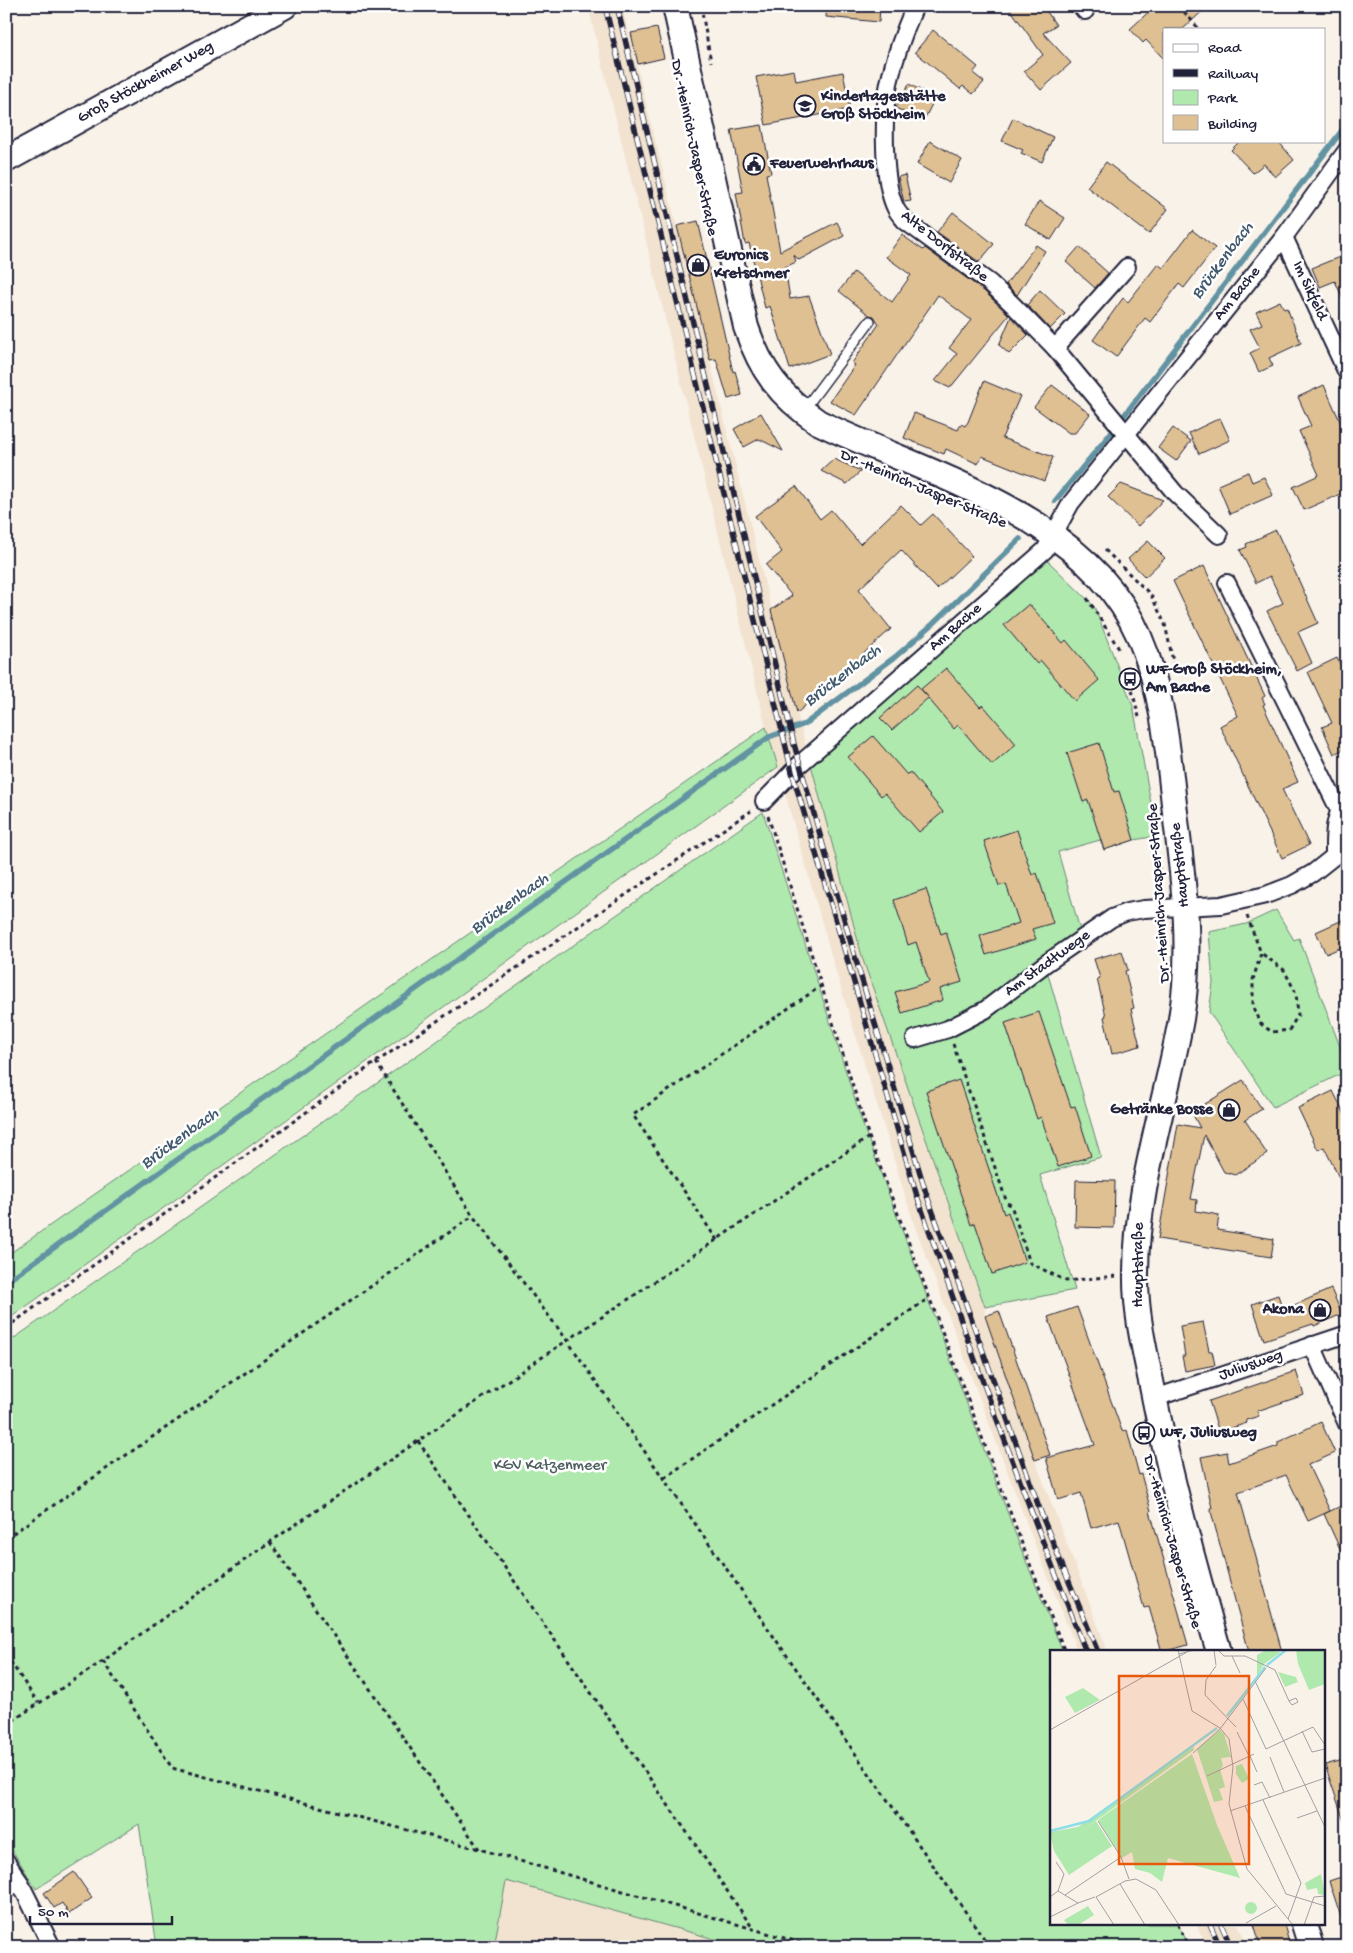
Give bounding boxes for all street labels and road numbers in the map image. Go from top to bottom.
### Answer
street label: Groß Stöckheimer Weg [75,38,217,128]
street label: Dr.-Heinrich-Jasper-Straße [665,57,721,238]
street label: Alte Dorfstraße [896,207,992,288]
street label: Im Sikfeld [1287,258,1332,325]
street label: Am Bache [1210,263,1266,325]
street label: Dr.-Heinrich-Jasper-Straße [836,446,1010,534]
street label: Am Bache [926,599,987,656]
street label: Dr.-Heinrich-Jasper-Straße [1144,802,1176,984]
street label: Hauptstraße [1167,821,1195,908]
street label: Am Stadtwege [1001,926,1095,1001]
street label: Hauptstraße [1130,1222,1149,1307]
street label: Juliusweg [1217,1346,1285,1386]
street label: Dr.-Heinrich-Jasper-Straße [1137,1452,1205,1632]

